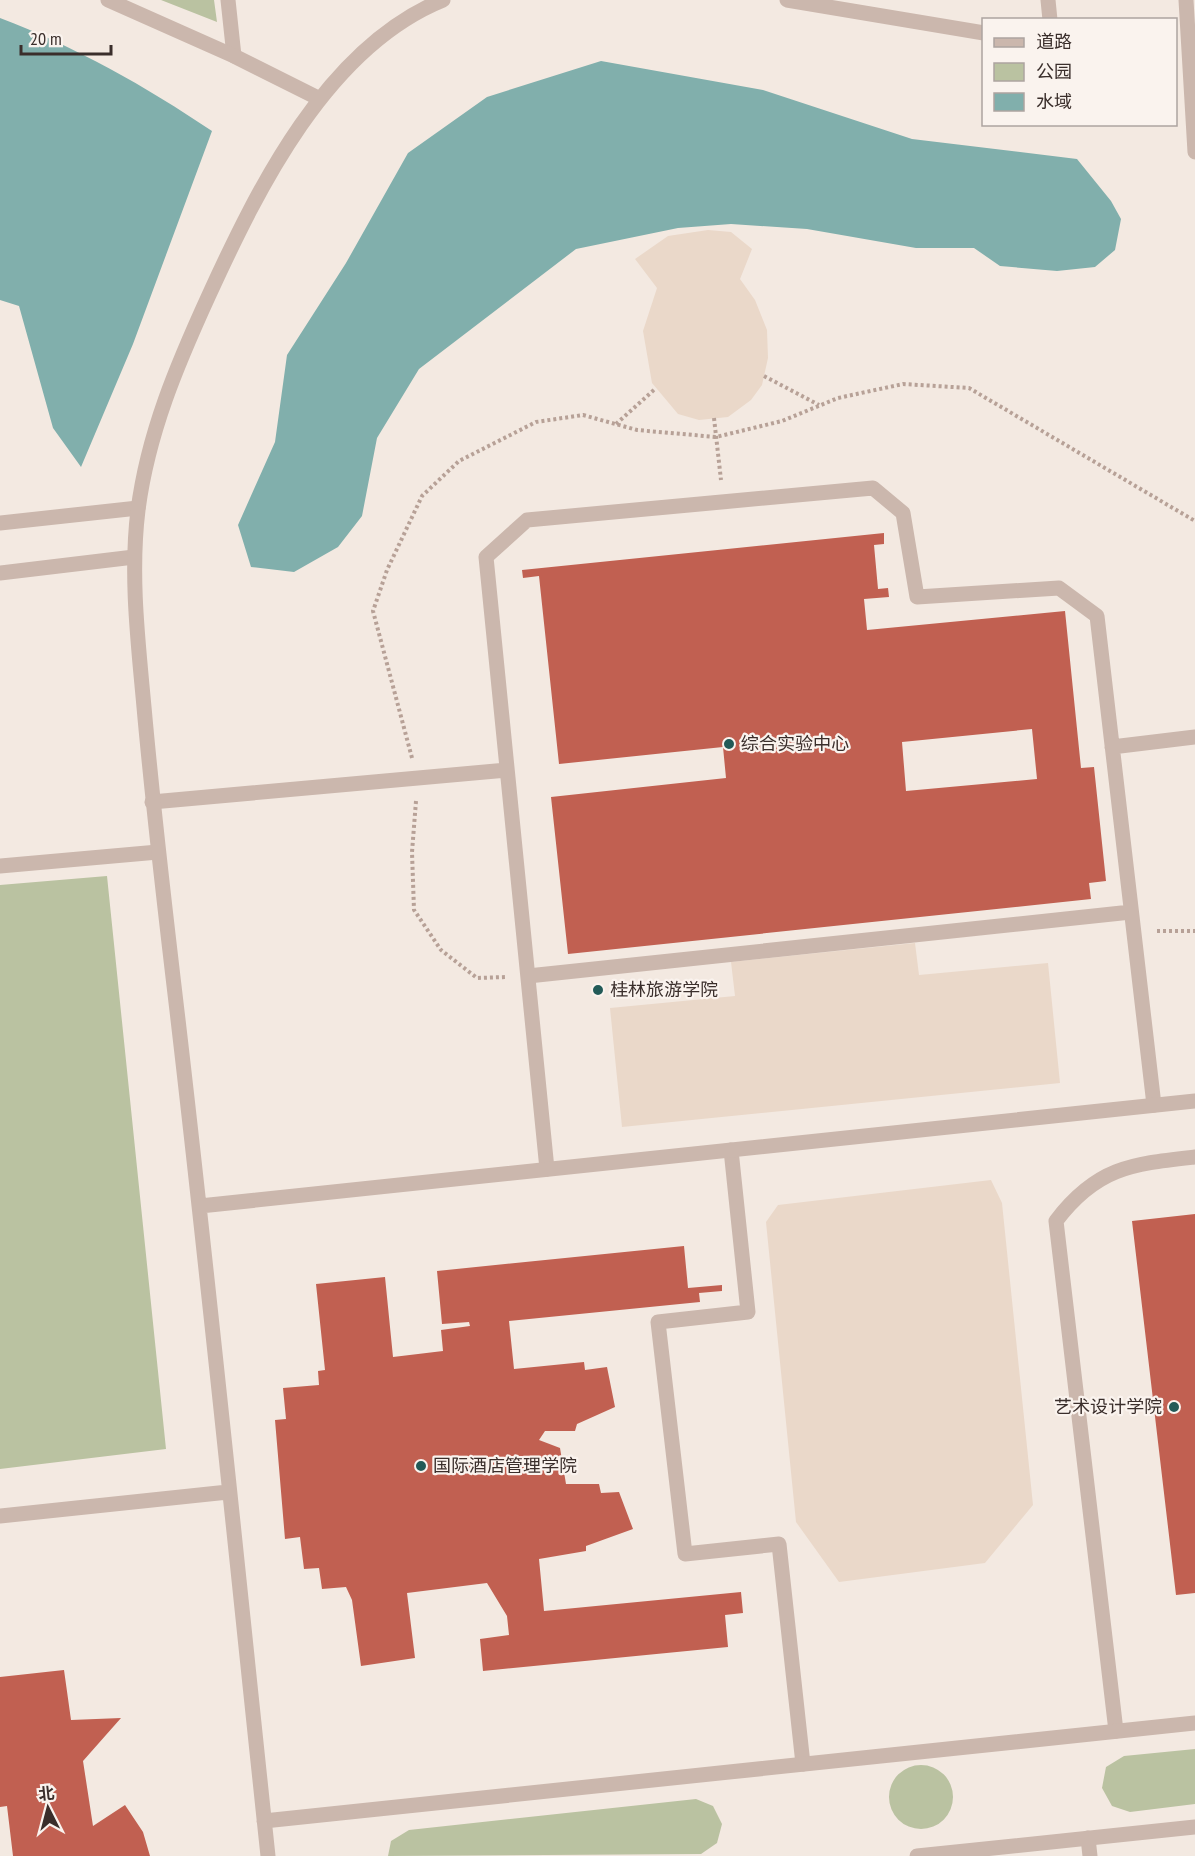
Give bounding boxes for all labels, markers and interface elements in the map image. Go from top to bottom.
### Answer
scale bar [21,18,111,56]
legend [982,18,1177,126]
text: 20 m [30,27,62,50]
text: 道路 [1036,30,1072,53]
text: 公园 [1036,60,1072,83]
text: 水域 [1036,90,1072,113]
place label: 综合实验中心 [741,732,849,755]
marker: 综合实验中心 [722,737,736,751]
place label: 桂林旅游学院 [610,978,718,1001]
marker: 桂林旅游学院 [591,983,605,997]
place label: 艺术设计学院 [1054,1395,1162,1418]
marker: 艺术设计学院 [1167,1400,1181,1414]
place label: 国际酒店管理学院 [433,1454,577,1477]
marker: 国际酒店管理学院 [414,1459,428,1473]
north arrow [18,1778,78,1838]
text: 北 [37,1782,55,1804]

